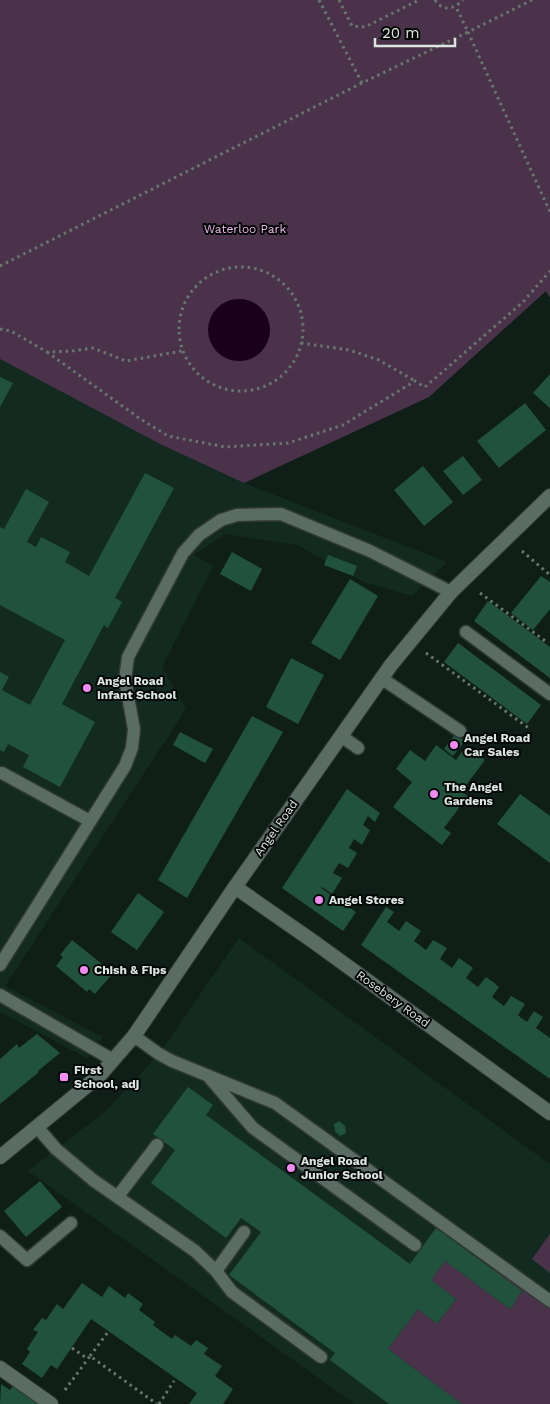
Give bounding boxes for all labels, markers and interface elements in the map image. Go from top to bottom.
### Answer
scale bar [375,15,455,47]
text: 20 m [382,24,420,42]
park label: Waterloo Park [204,222,286,236]
place label: Angel Road Infant School [97,674,176,702]
marker: Angel Road Infant School [81,682,93,694]
place label: Angel Road Car Sales [464,731,530,759]
marker: Angel Road Car Sales [448,739,460,751]
place label: The Angel Gardens [444,780,503,808]
marker: The Angel Gardens [428,788,440,800]
street label: Angel Road [252,797,300,859]
place label: Angel Stores [329,893,405,907]
marker: Angel Stores [313,894,325,906]
place label: Chish & Fips [94,963,167,977]
marker: Chish & Fips [78,964,90,976]
street label: Rosebery Road [354,968,432,1030]
place label: First School, adj [74,1063,139,1091]
marker: First School, adj [58,1071,70,1083]
place label: Angel Road Junior School [301,1154,383,1182]
marker: Angel Road Junior School [285,1162,297,1174]

